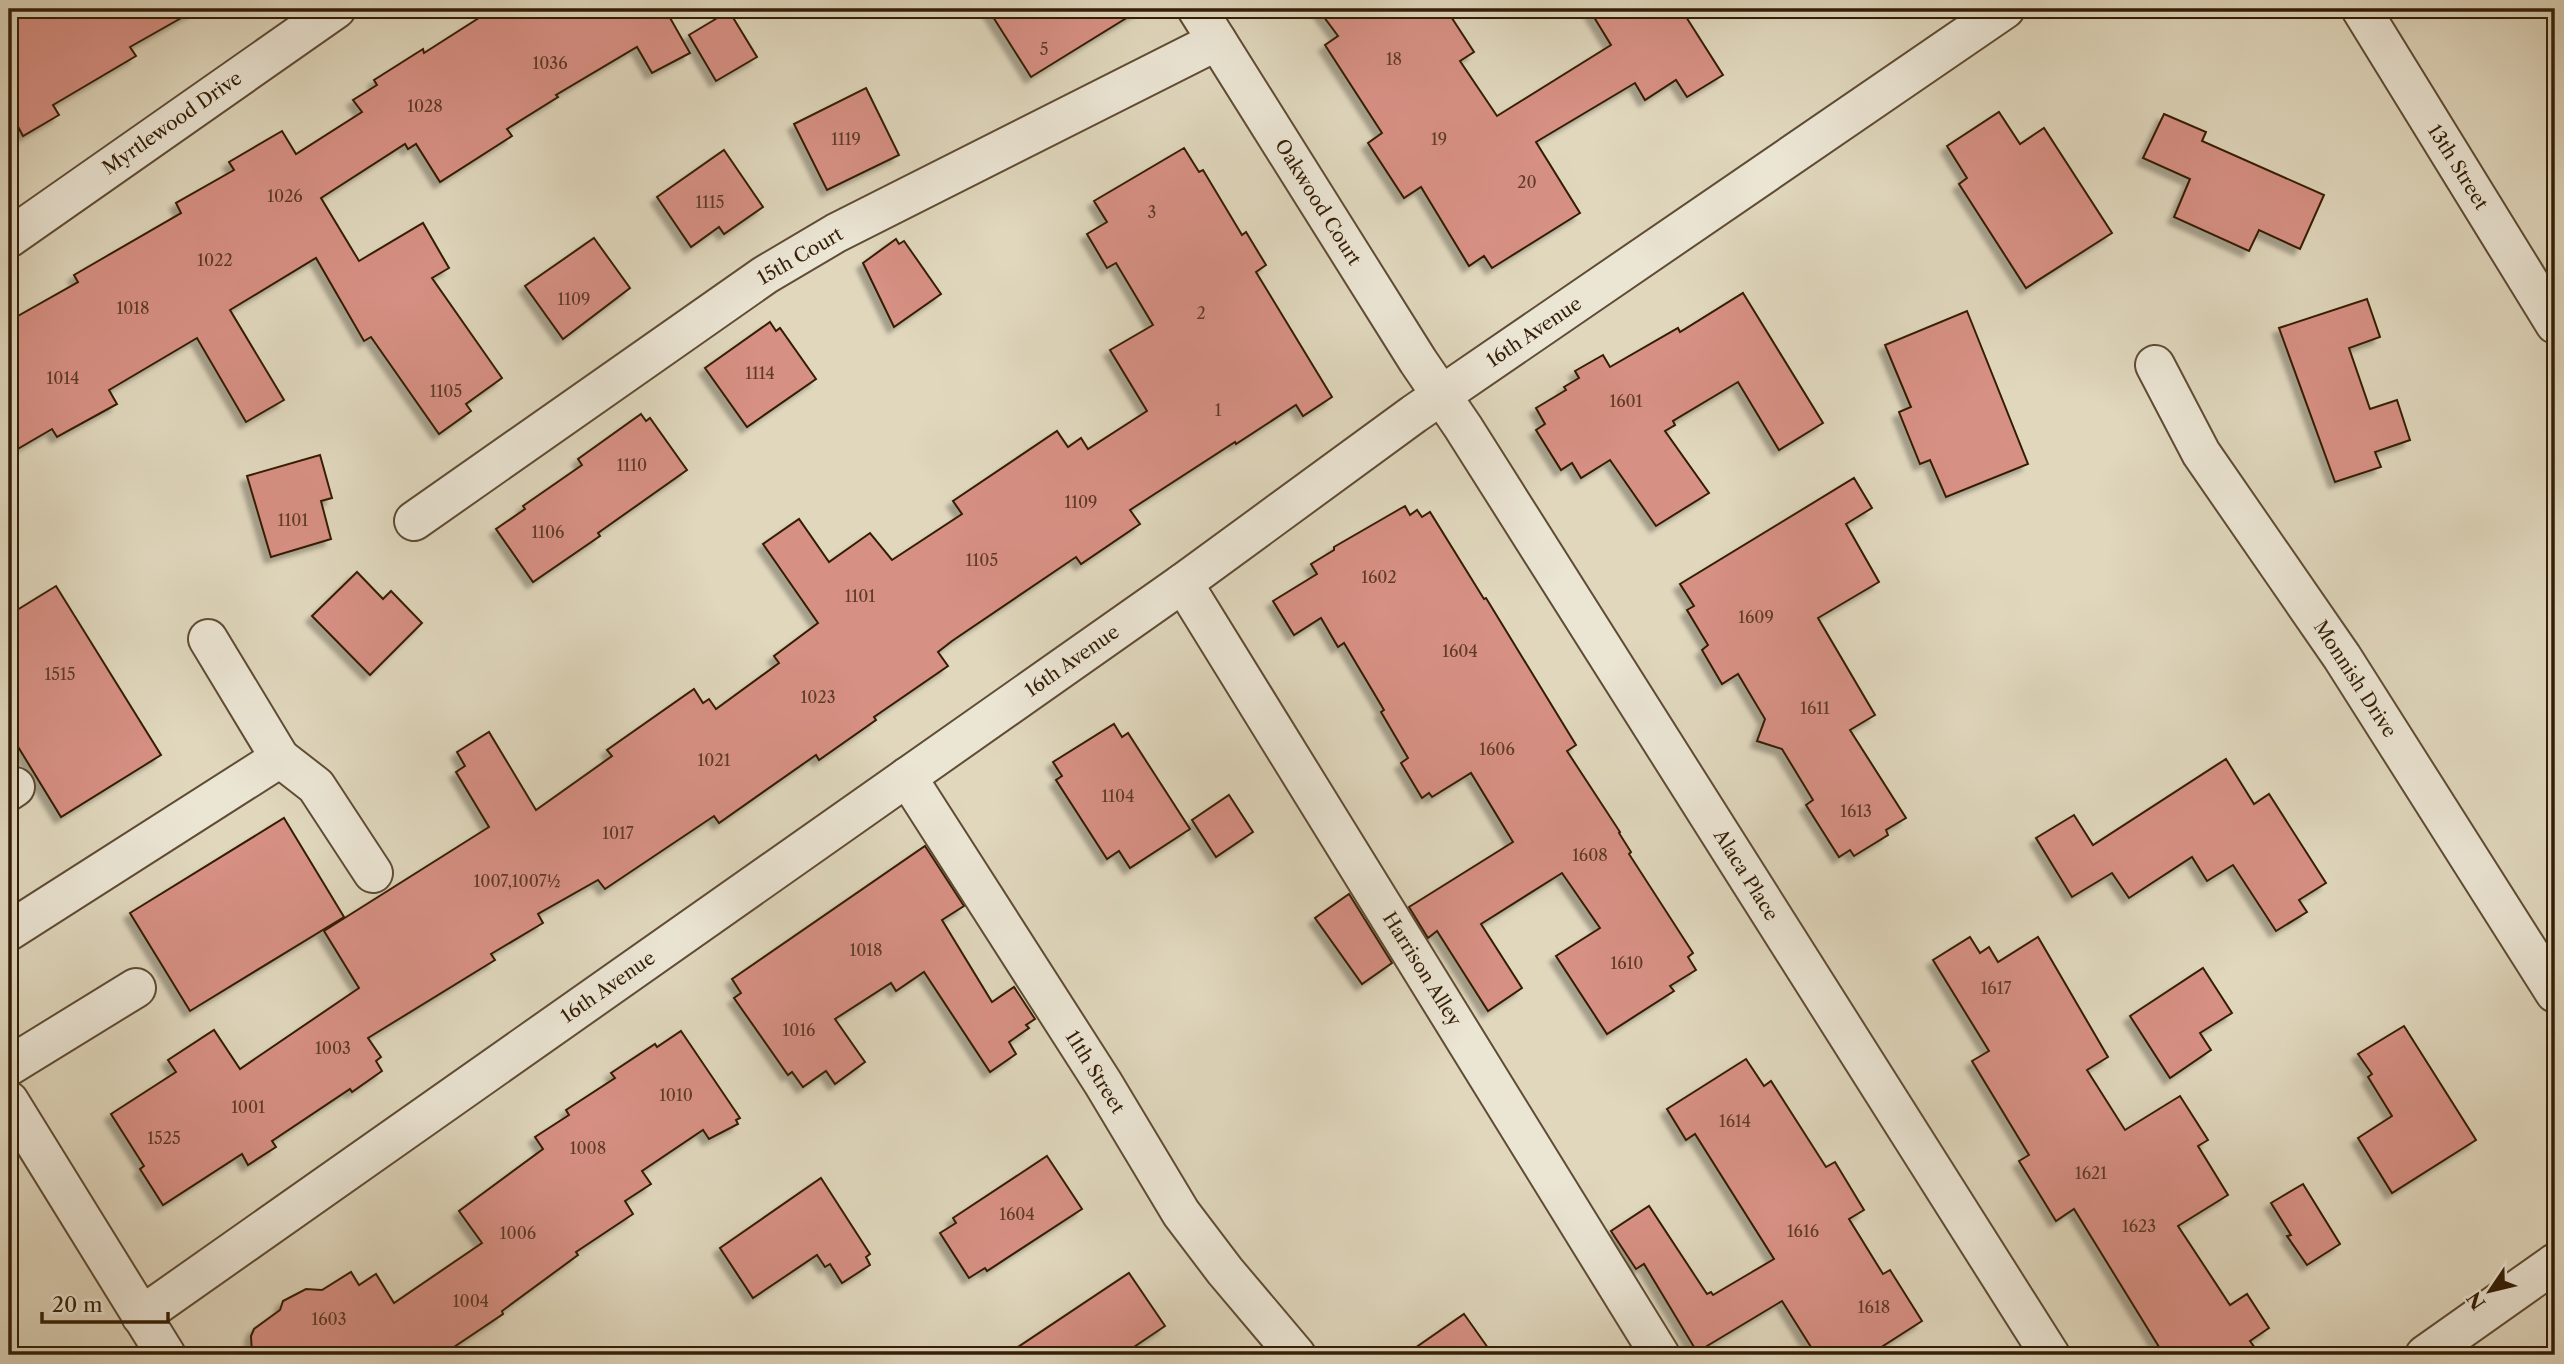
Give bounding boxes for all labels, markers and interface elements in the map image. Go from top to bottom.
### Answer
house number: 5 [1040,39,1048,59]
house number: 18 [1386,49,1402,69]
house number: 1036 [532,53,568,73]
street label: Myrtlewood Drive [98,66,246,180]
house number: 1028 [407,96,443,116]
street label: 13th Street [2423,120,2493,214]
house number: 1119 [831,129,861,149]
house number: 19 [1431,129,1447,149]
street label: Oakwood Court [1270,135,1366,269]
house number: 20 [1517,172,1537,192]
house number: 1026 [267,186,303,206]
house number: 1115 [696,192,724,212]
house number: 3 [1148,202,1156,222]
street label: 15th Court [753,222,847,290]
house number: 1022 [197,250,233,270]
house number: 1109 [558,289,590,309]
street label: 16th Avenue [1482,292,1586,372]
house number: 1018 [116,298,150,318]
house number: 2 [1196,303,1206,323]
house number: 1114 [745,363,775,383]
house number: 1014 [47,368,79,388]
house number: 1105 [430,381,462,401]
house number: 1601 [1610,391,1643,411]
house number: 1 [1215,400,1222,420]
house number: 1110 [617,455,647,475]
house number: 1109 [1065,492,1097,512]
house number: 1101 [278,510,308,530]
house number: 1106 [532,522,564,542]
house number: 1105 [966,550,998,570]
house number: 1602 [1361,567,1397,587]
house number: 1101 [845,586,875,606]
house number: 1609 [1738,607,1774,627]
street label: Monnish Drive [2309,616,2401,742]
street label: 16th Avenue [1021,620,1123,702]
house number: 1604 [1442,641,1478,661]
house number: 1515 [45,664,75,684]
house number: 1023 [801,687,835,707]
house number: 1611 [1800,698,1830,718]
house number: 1606 [1479,739,1515,759]
house number: 1021 [698,750,731,770]
house number: 1104 [1102,786,1134,806]
house number: 1613 [1840,801,1872,821]
house number: 1017 [602,823,634,843]
street label: Alaca Place [1708,824,1783,925]
house number: 1608 [1572,845,1608,865]
house number: 1007,1007½ [474,871,560,891]
street label: Harrison Alley [1378,908,1466,1031]
house number: 1018 [849,940,883,960]
street label: 16th Avenue [557,946,659,1028]
house number: 1610 [1611,953,1643,973]
house number: 1617 [1981,978,2011,998]
house number: 1016 [783,1020,815,1040]
street label: 11th Street [1060,1026,1130,1118]
house number: 1003 [315,1038,351,1058]
house number: 1010 [659,1085,693,1105]
house number: 1001 [231,1097,265,1117]
house number: 1614 [1719,1111,1751,1131]
house number: 1525 [147,1128,181,1148]
house number: 1008 [570,1138,606,1158]
house number: 1621 [2075,1163,2107,1183]
house number: 1604 [999,1204,1035,1224]
house number: 1623 [2122,1216,2156,1236]
house number: 1616 [1787,1221,1819,1241]
house number: 1006 [500,1223,536,1243]
north arrow [2456,1256,2526,1326]
scale bar [42,1280,168,1324]
text: N [2462,1287,2491,1314]
house number: 1004 [453,1291,489,1311]
text: 20 m [52,1292,103,1317]
house number: 1618 [1858,1297,1890,1317]
house number: 1603 [311,1309,347,1329]

